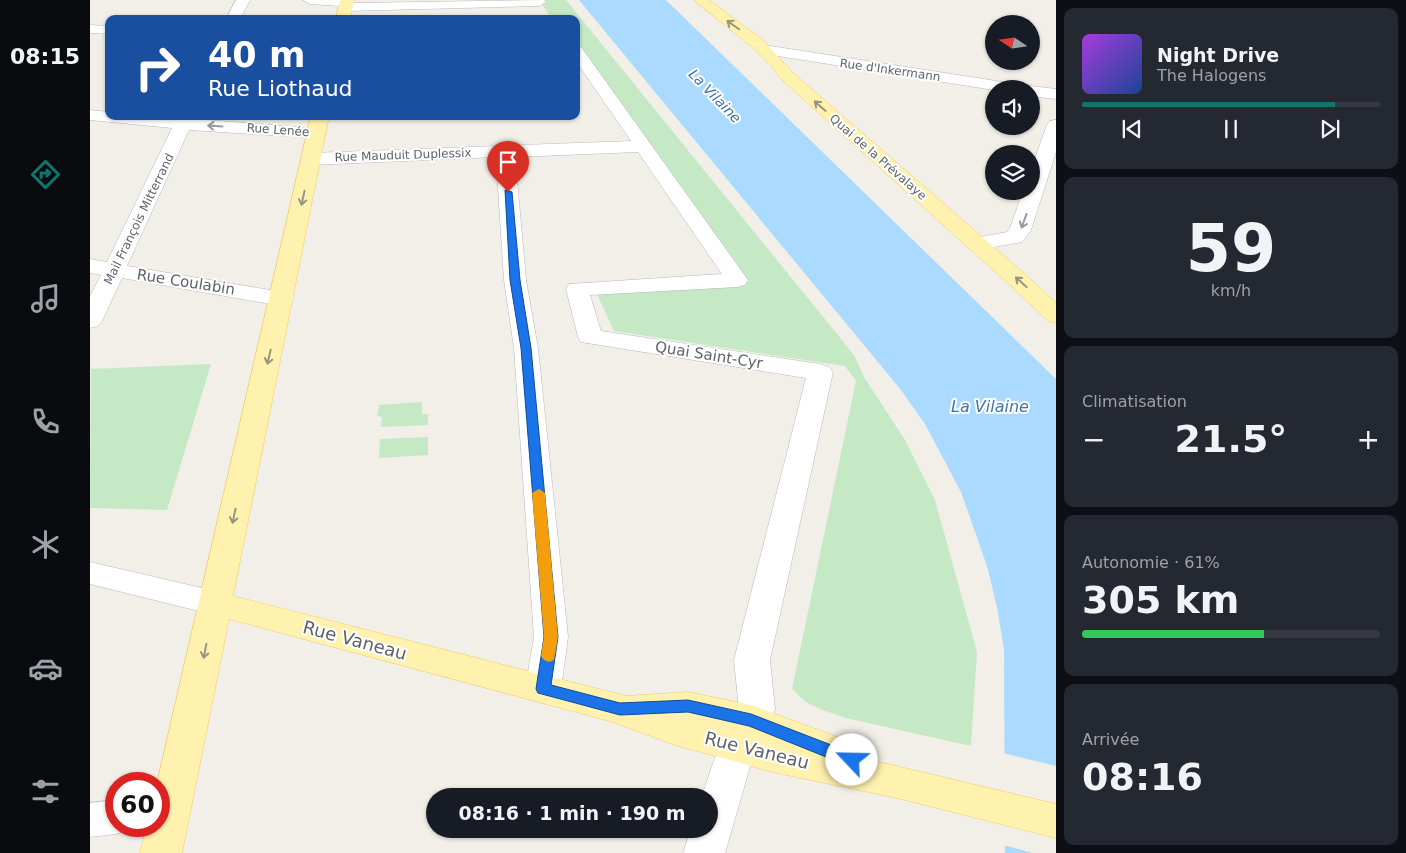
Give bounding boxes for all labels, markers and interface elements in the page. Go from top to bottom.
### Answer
north arrow [985,15,1040,70]
map controls [985,15,1040,200]
one-way arrow [726,20,740,30]
icon: right [125,35,190,100]
text: 40 m [208,35,305,75]
text: 08:15 [10,44,80,69]
text: Night Drive [1157,44,1279,66]
street label: Rue d'Inkermann [839,56,941,84]
water label: La Vilaine [686,66,744,126]
text: The Halogens [1157,66,1266,85]
text: Rue Liothaud [208,76,353,101]
button: sound [985,80,1040,135]
one-way arrow [813,100,826,111]
street label: Quai de la Prévalaye [827,111,929,203]
icon: previous [1118,115,1146,143]
icon: pause [1217,115,1245,143]
icon: next [1316,115,1344,143]
street label: Rue Lenée [246,121,310,139]
one-way arrow [207,122,223,131]
pin [487,141,529,192]
button: layers [985,145,1040,200]
street label: Rue Mauduit Duplessix [334,146,472,164]
icon: arrive [494,148,522,176]
street label: Mail François Mitterrand [101,151,177,287]
icon: directions [28,157,63,192]
one-way arrow [297,190,307,206]
text: 59 [1186,211,1276,286]
one-way arrow [1019,213,1028,228]
street label: Rue Coulabin [136,265,236,299]
one-way arrow [1014,276,1027,288]
icon: music [28,281,63,316]
text: km/h [1211,281,1251,300]
street label: Quai Saint-Cyr [654,338,765,373]
one-way arrow [264,349,273,365]
text: Climatisation [1082,392,1187,411]
water label: La Vilaine [951,397,1029,416]
icon: phone [28,404,63,439]
text: 21.5° [1175,417,1287,461]
text: − [1082,423,1105,456]
text: + [1357,423,1380,456]
one-way arrow [229,507,238,523]
icon: climate [28,527,63,562]
text: Autonomie · 61% [1082,553,1220,572]
text: 305 km [1082,578,1239,622]
street label: Rue Vaneau [301,616,409,664]
one-way arrow [200,642,210,658]
icon: car [28,651,63,686]
street label: Rue Vaneau [703,727,811,773]
text: Arrivée [1082,730,1139,749]
position arrow [825,733,877,785]
text: 08:16 [1082,755,1203,799]
speed limit sign: 60 [105,772,170,837]
icon: filters [28,774,63,809]
text: 08:16 · 1 min · 190 m [458,802,686,824]

